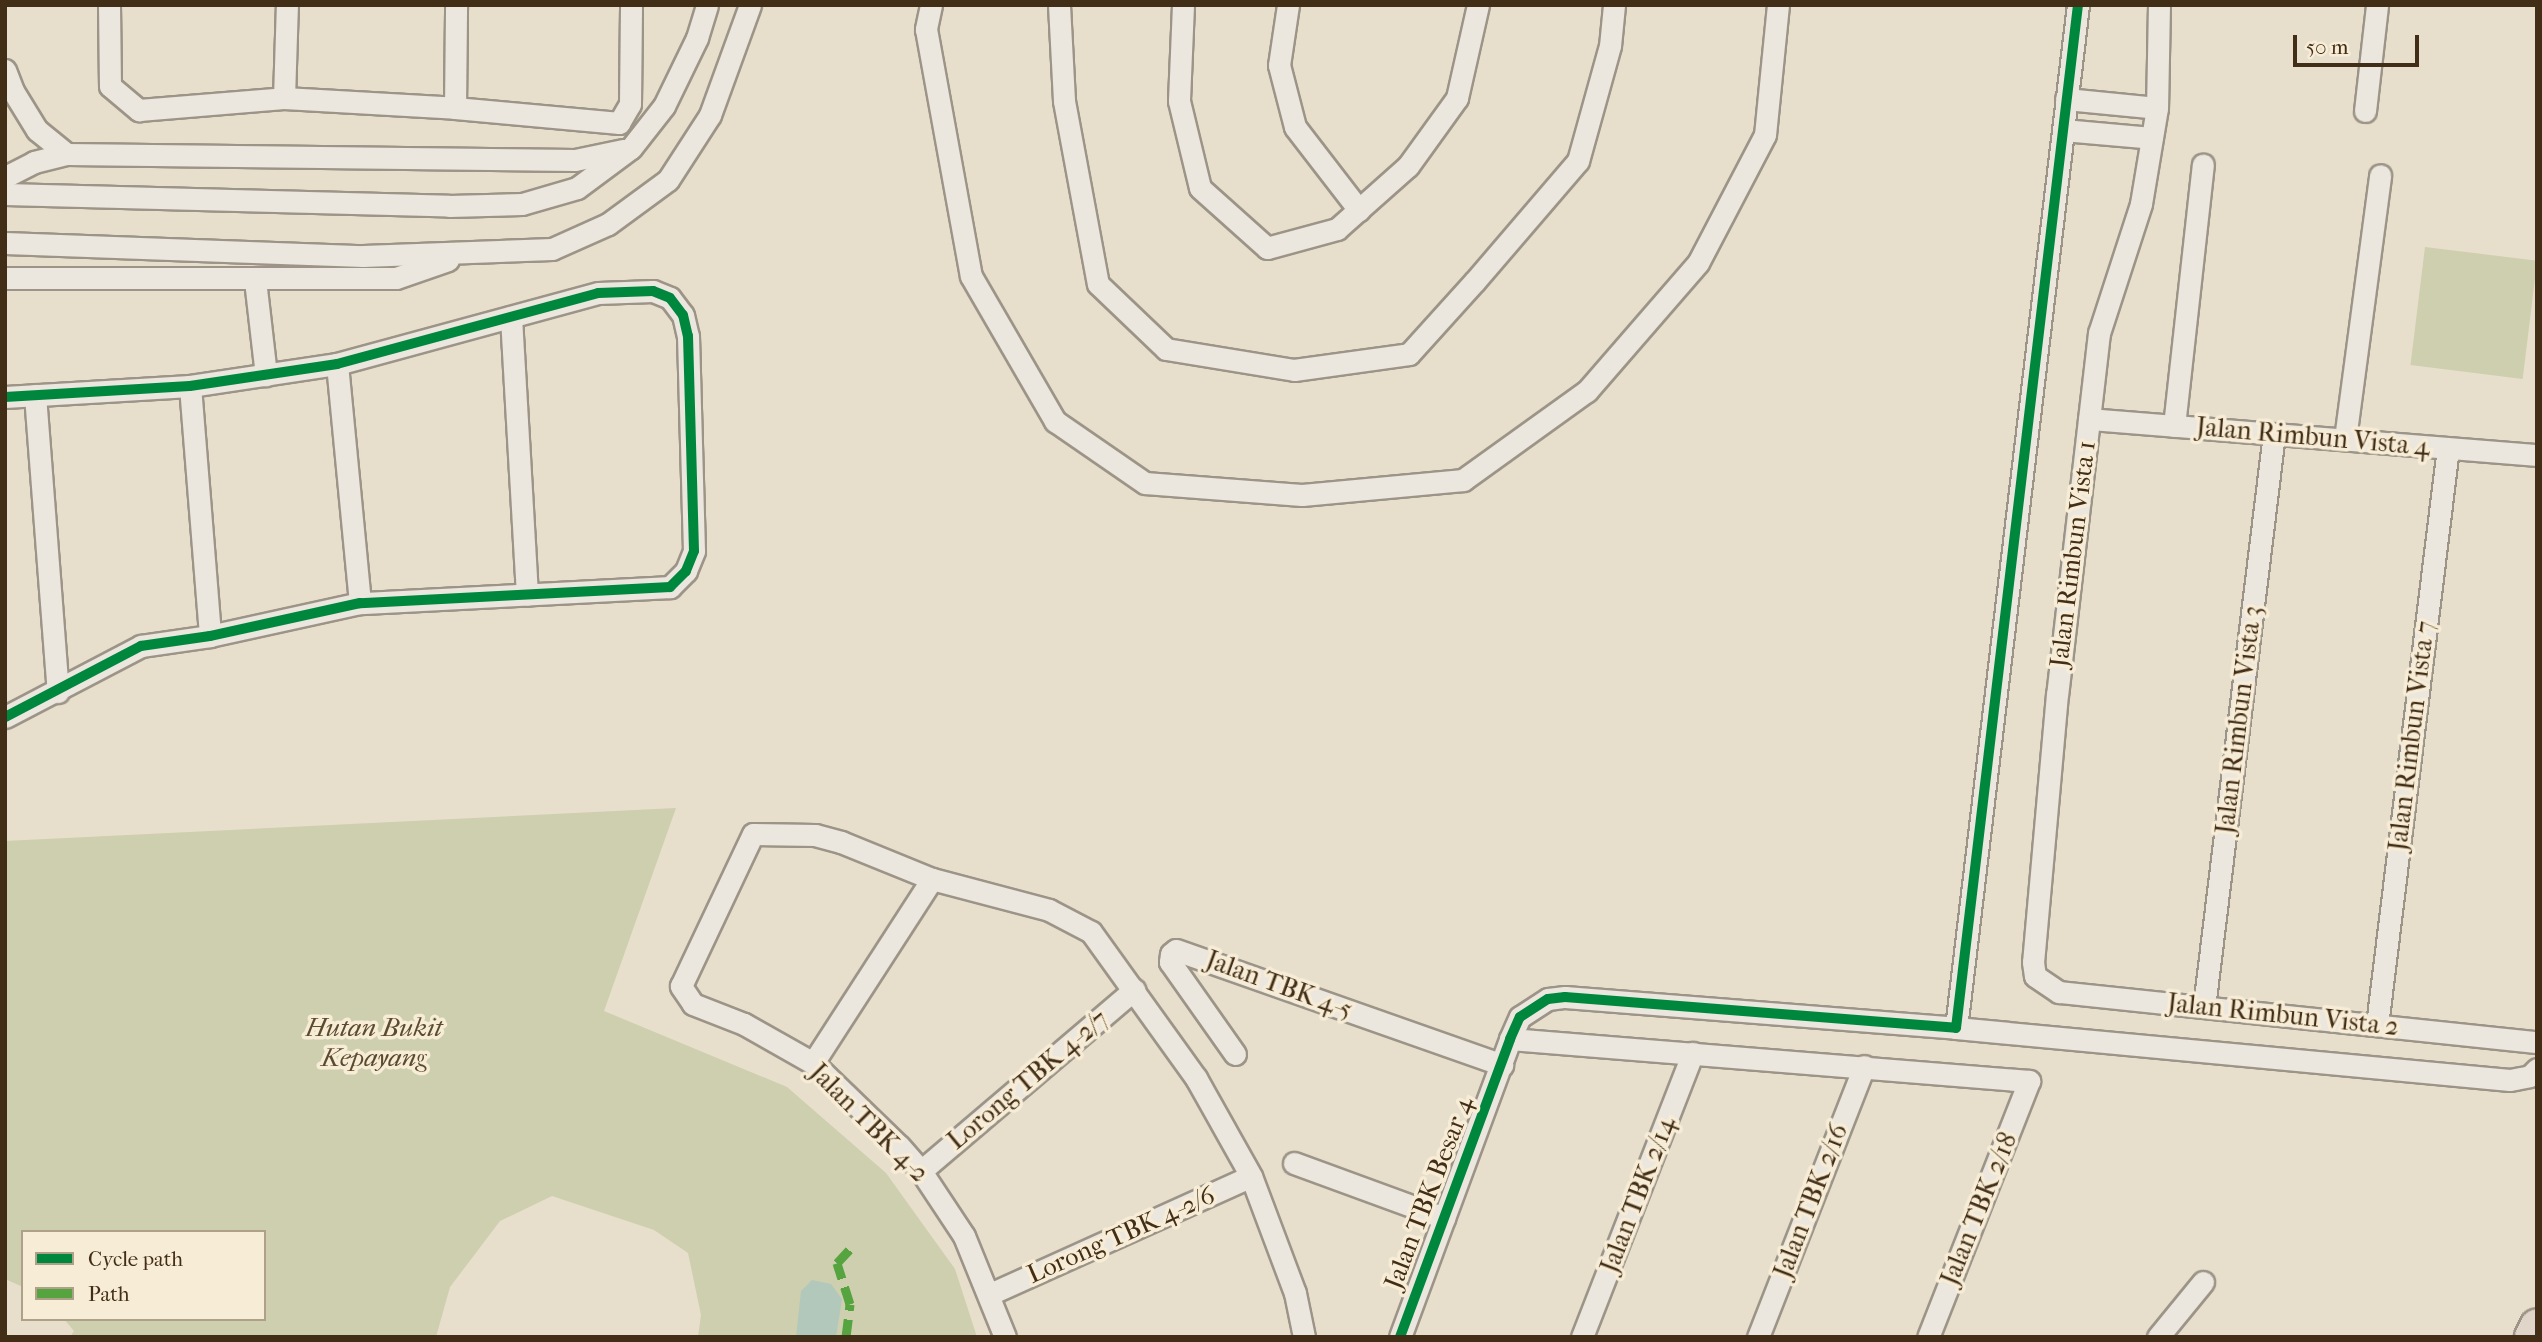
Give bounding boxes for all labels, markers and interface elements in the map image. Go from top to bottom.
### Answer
scale bar [2297,21,2423,65]
text: 50 m [2306,35,2349,59]
street label: Jalan Rimbun Vista 4 [2195,411,2431,463]
street label: Jalan Rimbun Vista 1 [2044,439,2102,669]
street label: Jalan Rimbun Vista 3 [2210,604,2268,836]
street label: Jalan Rimbun Vista 7 [2382,619,2442,853]
street label: Jalan TBK 4-5 [1202,944,1356,1026]
street label: Jalan Rimbun Vista 2 [2166,987,2400,1043]
street label: Lorong TBK 4-2/7 [941,1004,1115,1156]
park label: Hutan Bukit Kepayang [306,1012,442,1074]
street label: Jalan TBK 4-2 [803,1057,935,1189]
street label: Jalan TBK Besar 4 [1378,1093,1480,1293]
street label: Jalan TBK 2/14 [1594,1113,1682,1277]
street label: Jalan TBK 2/16 [1767,1119,1855,1283]
street label: Jalan TBK 2/18 [1934,1128,2024,1290]
street label: Lorong TBK 4-2/6 [1022,1180,1220,1290]
legend [21,1230,266,1321]
text: Cycle path [88,1247,183,1271]
text: Path [88,1282,129,1306]

